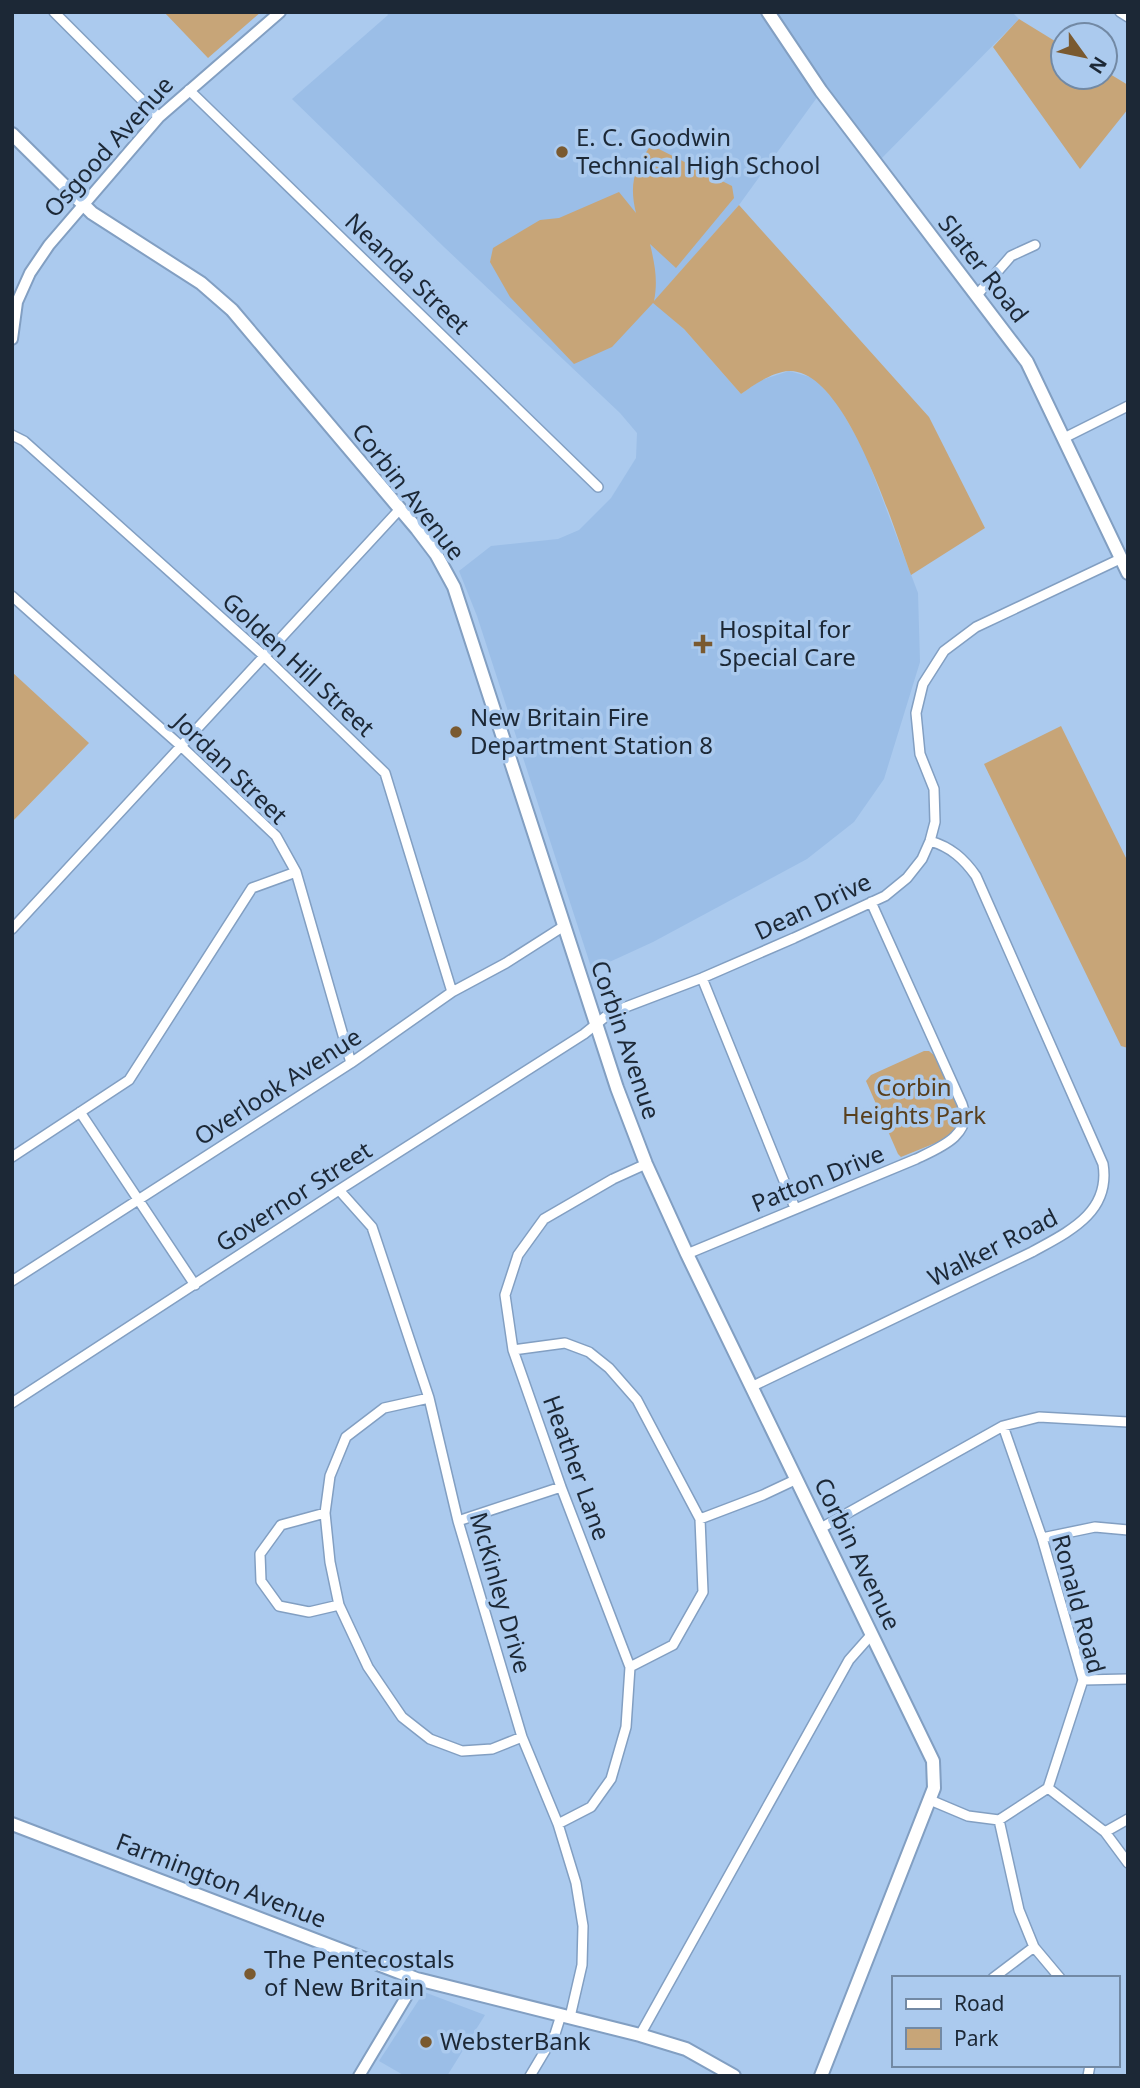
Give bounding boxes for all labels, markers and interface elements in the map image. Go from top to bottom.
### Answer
north arrow [1049,21,1119,91]
text: N [1083,52,1113,79]
street label: Osgood Avenue [36,68,180,224]
place label: E. C. Goodwin Technical High School [576,120,821,181]
marker: E. C. Goodwin Technical High School [554,144,570,160]
street label: Neanda Street [338,205,478,341]
street label: Slater Road [932,207,1037,329]
street label: Corbin Avenue [345,416,473,567]
street label: Golden Hill Street [216,585,383,743]
place label: Hospital for Special Care [719,612,856,673]
marker: Hospital for Special Care [693,634,713,654]
place label: New Britain Fire Department Station 8 [470,700,713,761]
street label: Jordan Street [165,704,296,831]
marker: New Britain Fire Department Station 8 [448,724,464,740]
street label: Dean Drive [749,864,876,947]
street label: Corbin Avenue [584,956,669,1123]
street label: Overlook Avenue [187,1019,367,1152]
park label: Corbin Heights Park [842,1070,986,1131]
street label: Governor Street [209,1133,378,1259]
street label: Patton Drive [746,1136,889,1219]
street label: Walker Road [922,1200,1063,1294]
street label: Heather Lane [536,1390,619,1545]
street label: Corbin Avenue [807,1472,910,1635]
street label: McKinley Drive [463,1508,540,1677]
street label: Ronald Road [1045,1530,1114,1677]
street label: Farmington Avenue [112,1824,331,1935]
place label: The Pentecostals of New Britain [264,1942,454,2003]
marker: The Pentecostals of New Britain [242,1966,258,1982]
legend [892,1976,1119,2067]
text: Road [954,1989,1004,2017]
place label: WebsterBank [440,2024,591,2057]
text: Park [954,2024,999,2052]
marker: WebsterBank [418,2034,434,2050]

